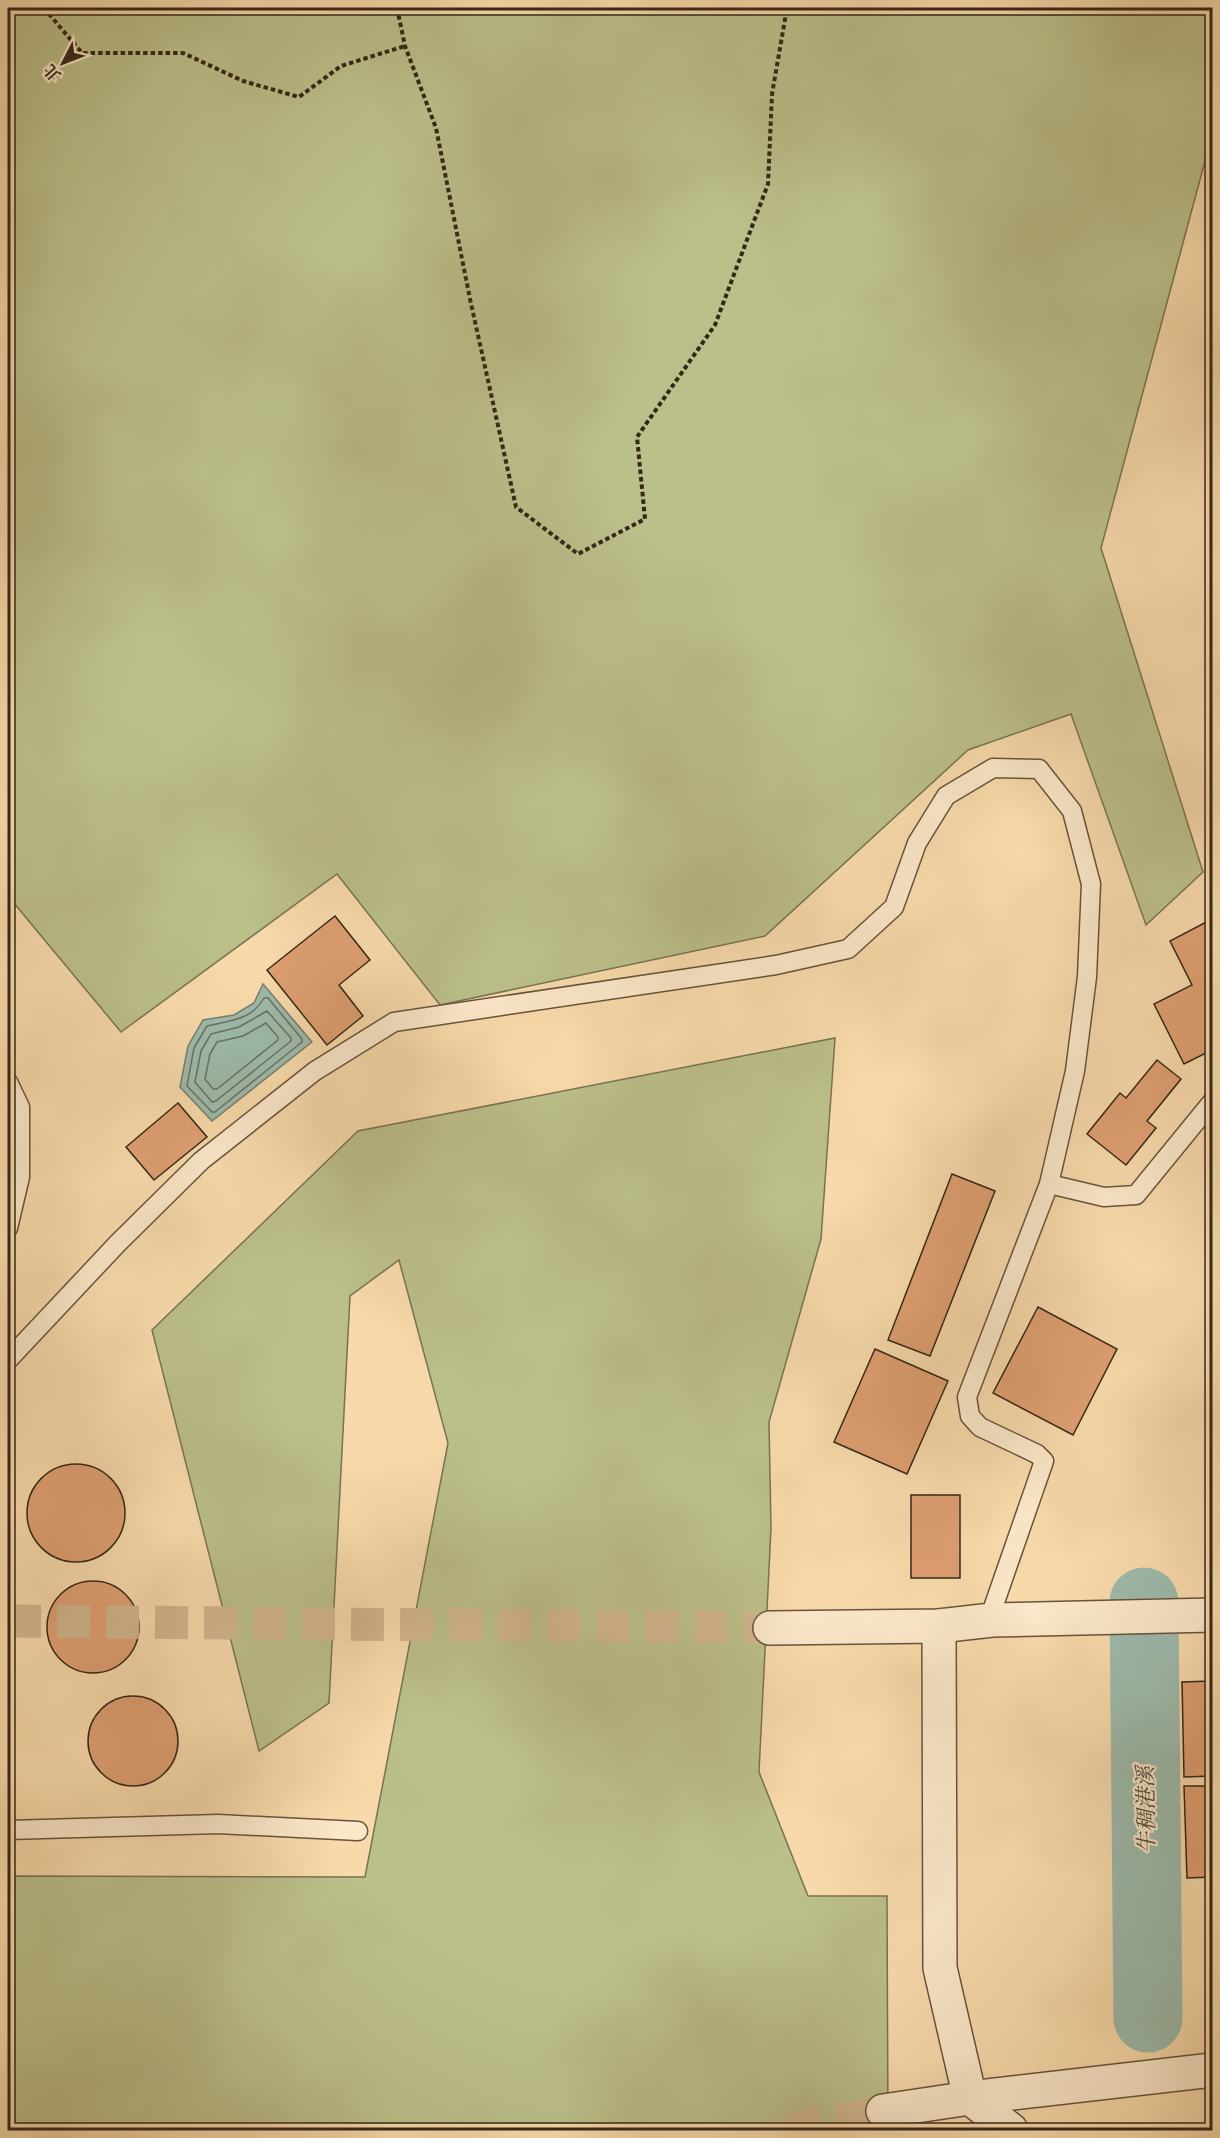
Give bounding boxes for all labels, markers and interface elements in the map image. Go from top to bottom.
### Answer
north arrow [33,33,93,93]
text: 北 [39,60,65,86]
water label: 牛稠港溪 [1131,1764,1161,1854]

